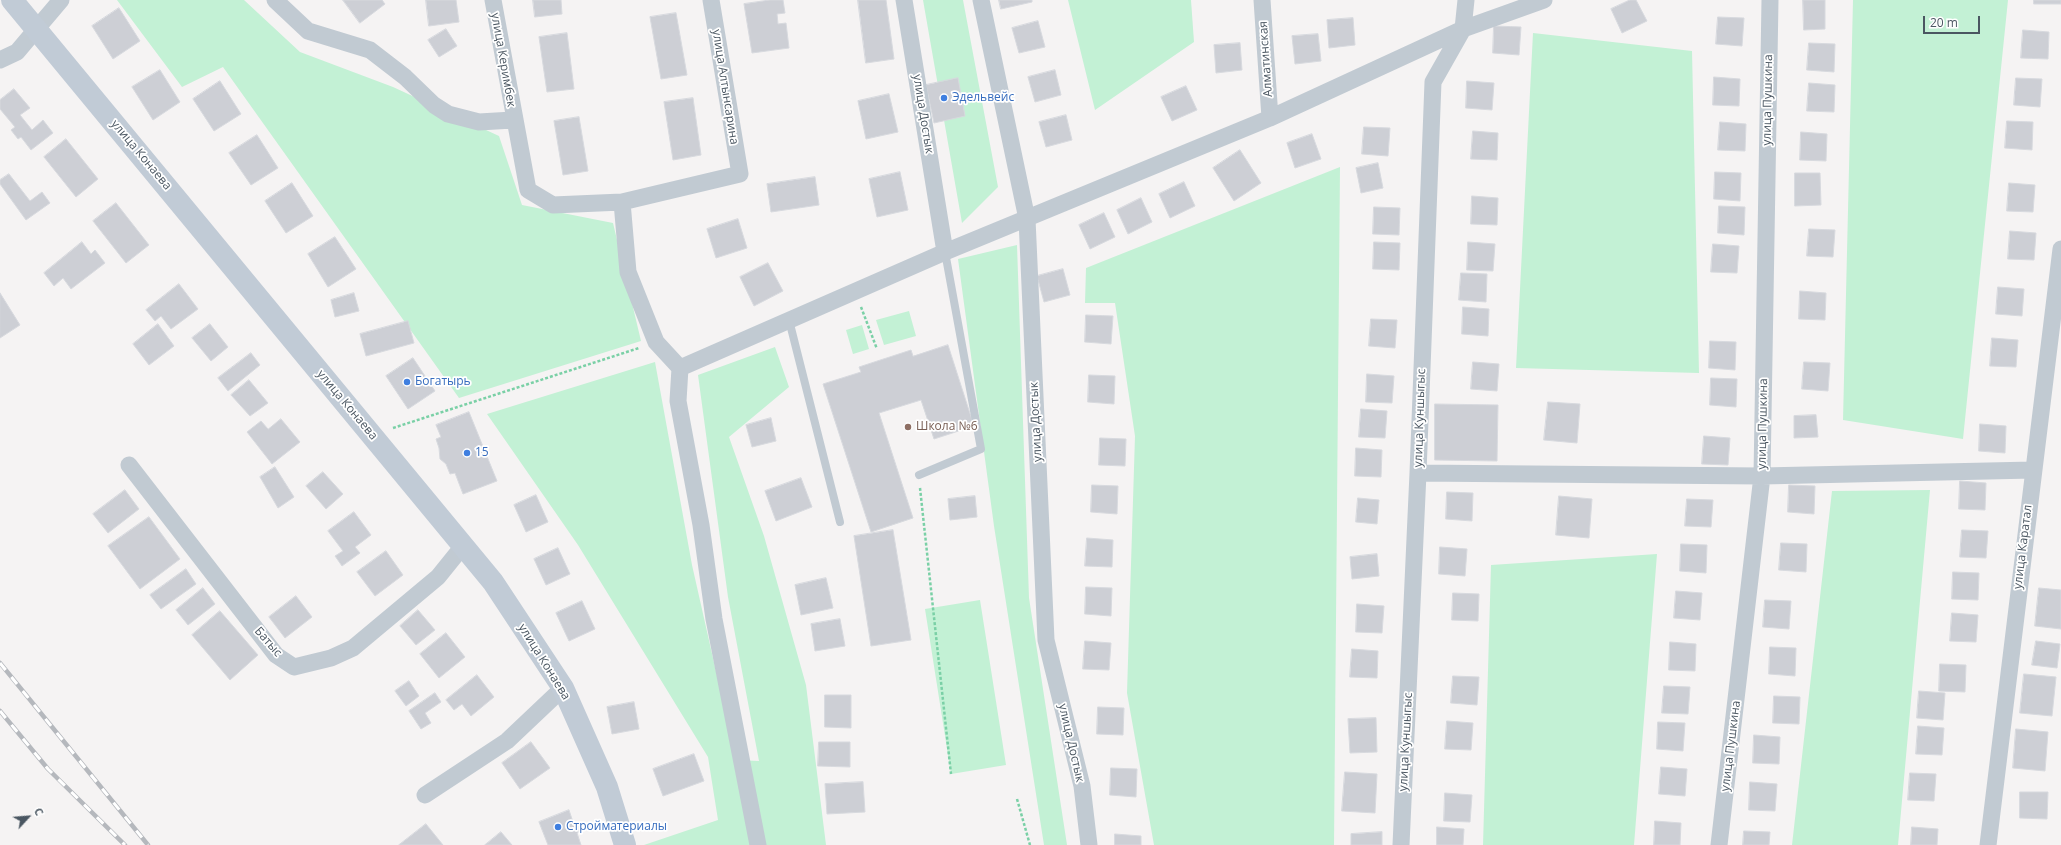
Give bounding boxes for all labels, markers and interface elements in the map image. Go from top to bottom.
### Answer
scale bar [1925,8,1982,34]
street label: улица Керимбек [488,12,518,108]
text: 20 m [1930,14,1958,31]
street label: Алматинская [1256,21,1276,97]
street label: улица Алтынсарина [709,28,741,146]
street label: улица Пушкина [1760,54,1776,146]
street label: улица Достык [910,73,936,155]
place label: Эдельвейс [952,91,1014,105]
marker: Эдельвейс [939,93,949,103]
street label: улица Конаева [108,117,174,193]
street label: улица Конаева [314,367,380,443]
street label: улица Куншыгыс [1411,368,1429,468]
place label: Богатырь [415,375,471,389]
marker: Богатырь [402,377,412,387]
street label: улица Пушкина [1755,378,1771,470]
street label: улица Достык [1027,382,1045,462]
place label: Школа №6 [916,420,978,434]
marker: Школа №6 [903,422,913,432]
place label: 15 [475,446,489,460]
marker: 15 [462,448,472,458]
street label: улица Каратал [2011,504,2035,590]
street label: улица Конаева [515,621,573,703]
street label: Батыс [251,624,285,660]
street label: улица Куншыгыс [1396,692,1416,792]
street label: улица Пушкина [1718,700,1744,792]
street label: улица Достык [1055,702,1087,784]
north arrow [8,797,48,837]
text: С [31,805,48,818]
place label: Стройматериалы [566,820,667,834]
marker: Стройматериалы [553,822,563,832]

